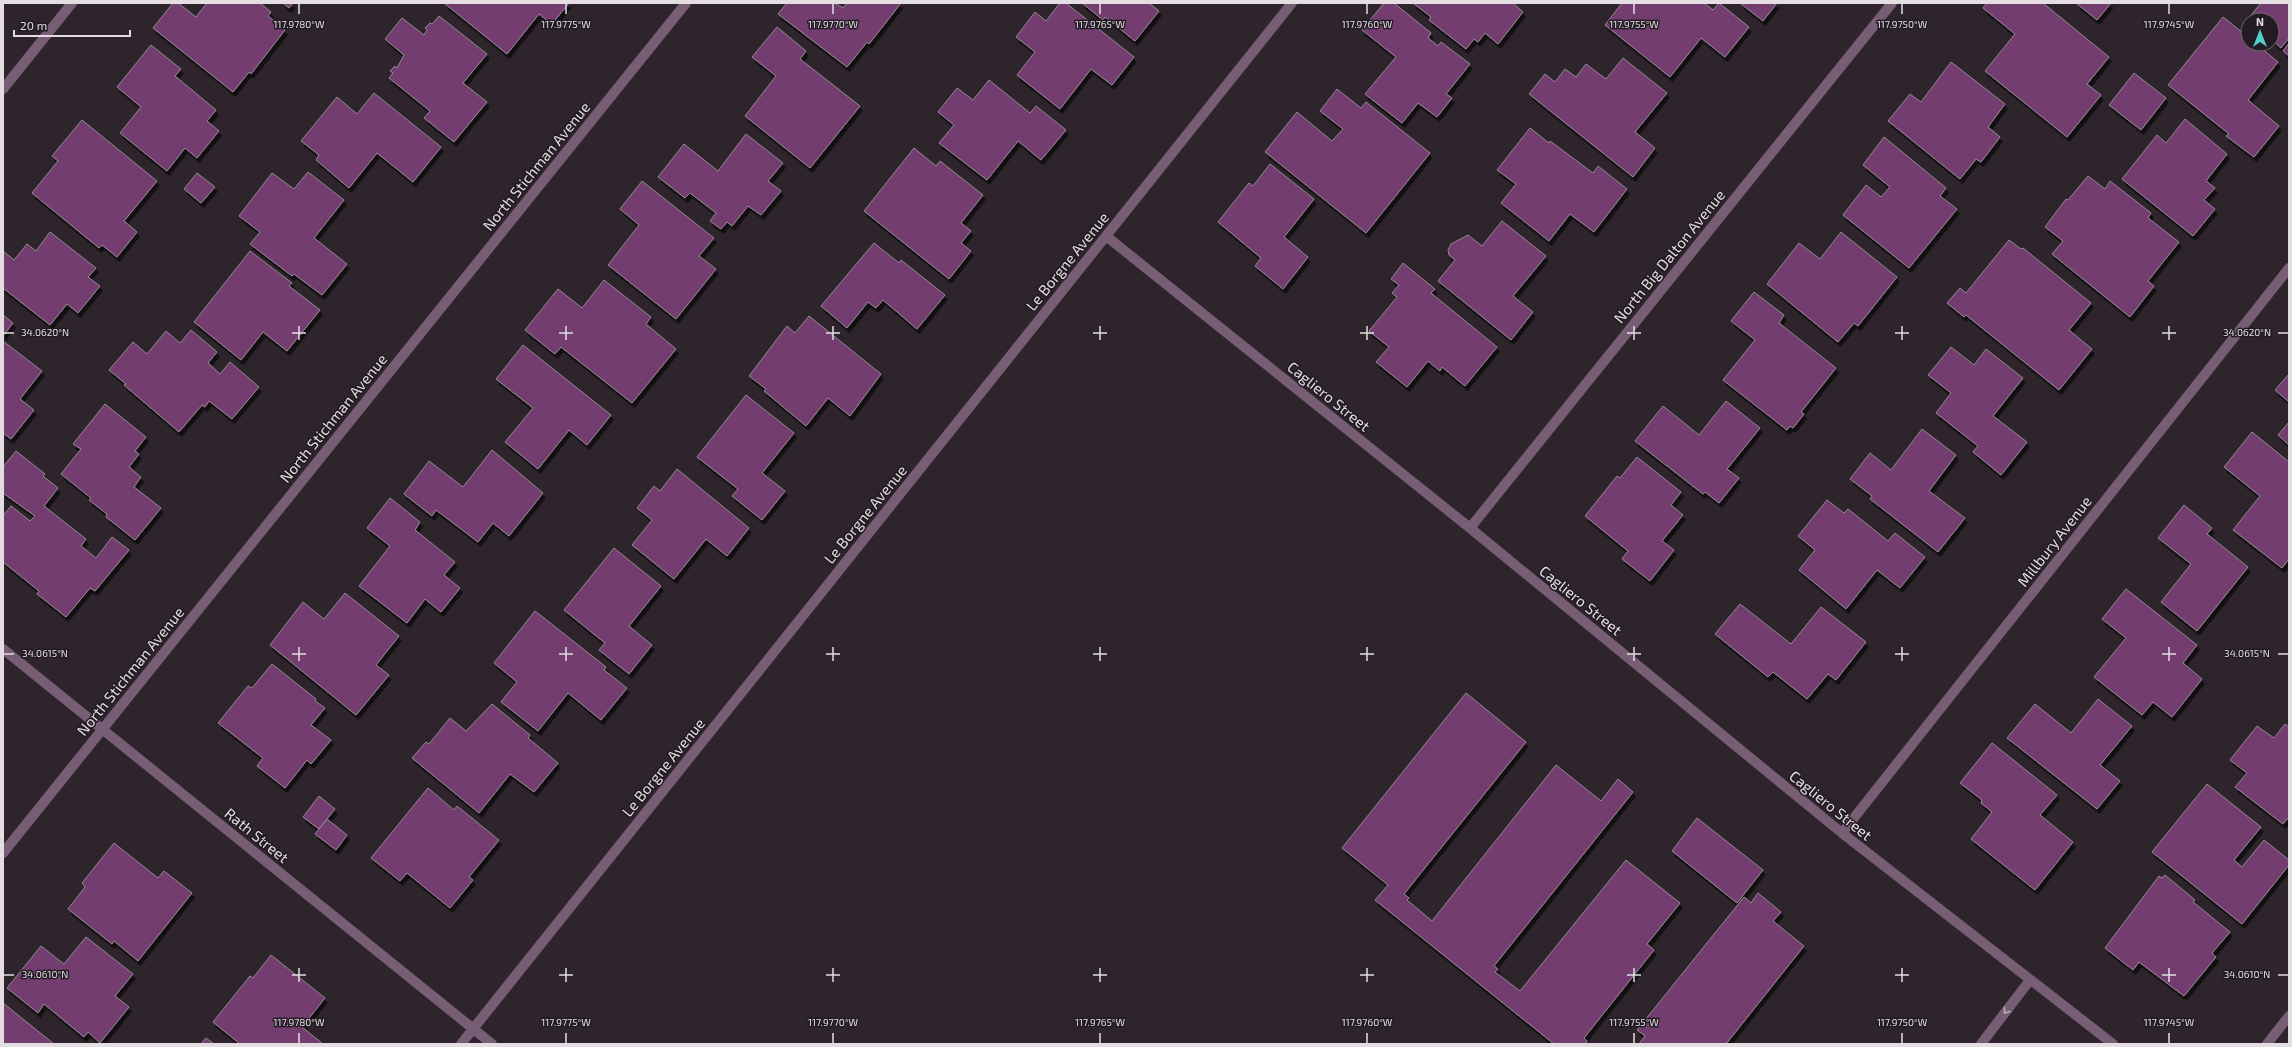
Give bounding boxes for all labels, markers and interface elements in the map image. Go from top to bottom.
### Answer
scale bar [14,12,130,38]
north arrow [2240,12,2280,52]
text: N [2256,15,2264,28]
text: 20 m [20,18,47,32]
text: 117.9780°W [274,18,325,30]
text: 117.9775°W [541,18,591,30]
text: 117.9770°W [808,18,859,30]
text: 117.9765°W [1075,18,1125,30]
text: 117.9760°W [1342,18,1393,30]
text: 117.9755°W [1609,18,1659,30]
text: 117.9750°W [1877,18,1928,30]
text: 117.9745°W [2144,18,2195,30]
street label: North Stichman Avenue [479,98,593,234]
street label: North Big Dalton Avenue [1610,186,1728,326]
street label: Le Borgne Avenue [1022,208,1112,314]
text: 34.0620°N [21,326,69,338]
text: 34.0620°N [2223,326,2271,338]
street label: North Stichman Avenue [276,350,390,486]
street label: Cagliero Street [1284,357,1374,435]
street label: Le Borgne Avenue [820,461,910,567]
street label: Millbury Avenue [2013,492,2095,590]
street label: Cagliero Street [1536,561,1626,639]
street label: North Stichman Avenue [73,603,187,739]
text: 34.0615°N [22,647,68,659]
text: 34.0615°N [2224,647,2270,659]
street label: Le Borgne Avenue [618,714,708,820]
street label: Cagliero Street [1786,766,1876,844]
street label: Rath Street [221,804,293,866]
text: 34.0610°N [22,968,68,980]
text: 34.0610°N [2224,968,2270,980]
one-way arrow [2004,1006,2011,1013]
text: 117.9780°W [274,1016,325,1028]
text: 117.9775°W [541,1016,591,1028]
text: 117.9770°W [808,1016,859,1028]
text: 117.9765°W [1075,1016,1125,1028]
text: 117.9760°W [1342,1016,1393,1028]
text: 117.9755°W [1609,1016,1659,1028]
text: 117.9750°W [1877,1016,1928,1028]
text: 117.9745°W [2144,1016,2195,1028]

